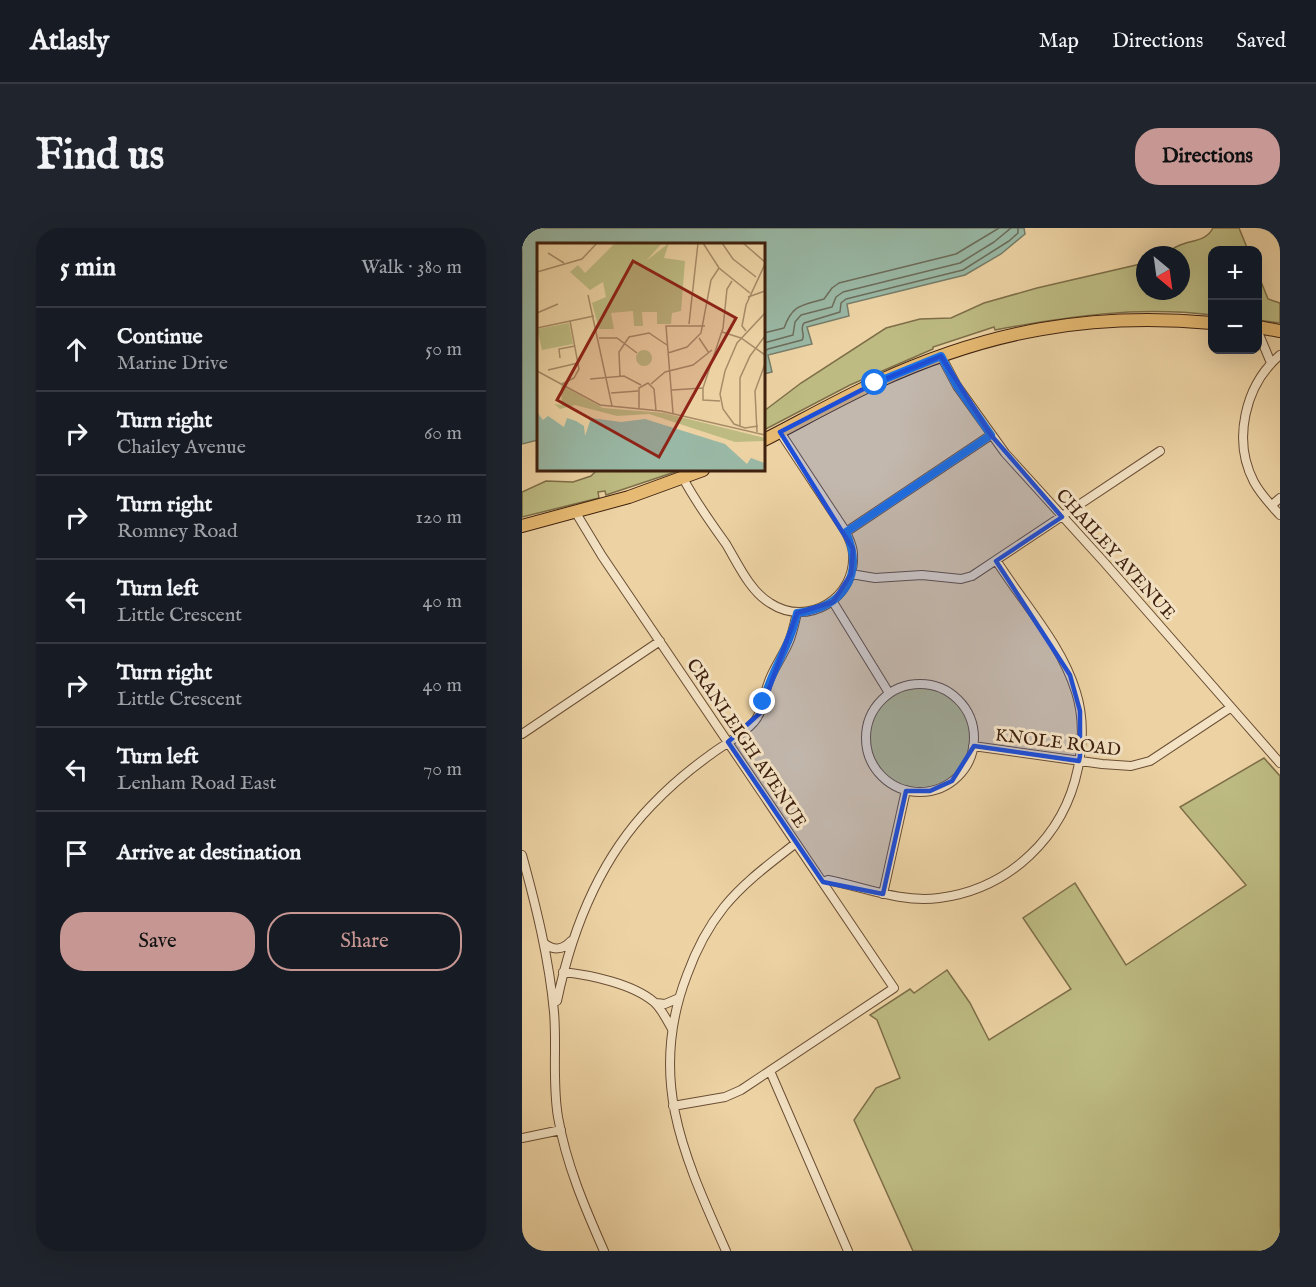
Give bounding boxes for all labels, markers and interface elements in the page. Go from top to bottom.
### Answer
text: Atlasly [30,24,109,59]
text: Map [1039,28,1079,55]
text: Directions [1112,28,1203,55]
text: Saved [1236,28,1286,55]
button: Directions [1135,128,1280,185]
text: Find us [36,130,164,183]
inset map [537,243,765,471]
north arrow [1136,246,1190,300]
map controls [1208,246,1262,354]
button: + [1208,246,1262,300]
text: 5 min [60,251,116,284]
text: Walk · 380 m [361,255,462,280]
button: − [1208,300,1262,354]
text: Continue [117,323,203,351]
icon: ahead [60,333,93,366]
text: 50 m [425,337,462,362]
text: Marine Drive [117,351,228,376]
route start [861,369,887,395]
text: Turn right [117,407,212,435]
icon: right [60,417,93,450]
text: 60 m [424,421,462,446]
text: Chailey Avenue [117,435,246,460]
street label: CHAILEY AVENUE [1050,485,1180,625]
text: Turn right [117,491,212,519]
icon: right [60,501,93,534]
text: 120 m [416,505,462,530]
text: Romney Road [117,519,238,544]
text: Turn left [117,575,199,603]
icon: left [60,585,93,618]
text: 40 m [423,589,462,614]
text: Little Crescent [117,603,242,628]
street label: CRANLEIGH AVENUE [680,655,811,833]
text: Turn right [117,659,212,687]
icon: right [60,669,93,702]
text: 40 m [423,673,462,698]
text: Little Crescent [117,687,242,712]
route end [749,688,775,714]
street label: KNOLE ROAD [994,724,1122,763]
text: Turn left [117,743,199,771]
icon: left [60,753,93,786]
text: 70 m [423,757,462,782]
text: Lenham Road East [117,771,276,796]
icon: arrive [60,837,93,870]
text: Arrive at destination [117,839,301,867]
button: Save [60,912,255,971]
button: Share [267,912,462,971]

